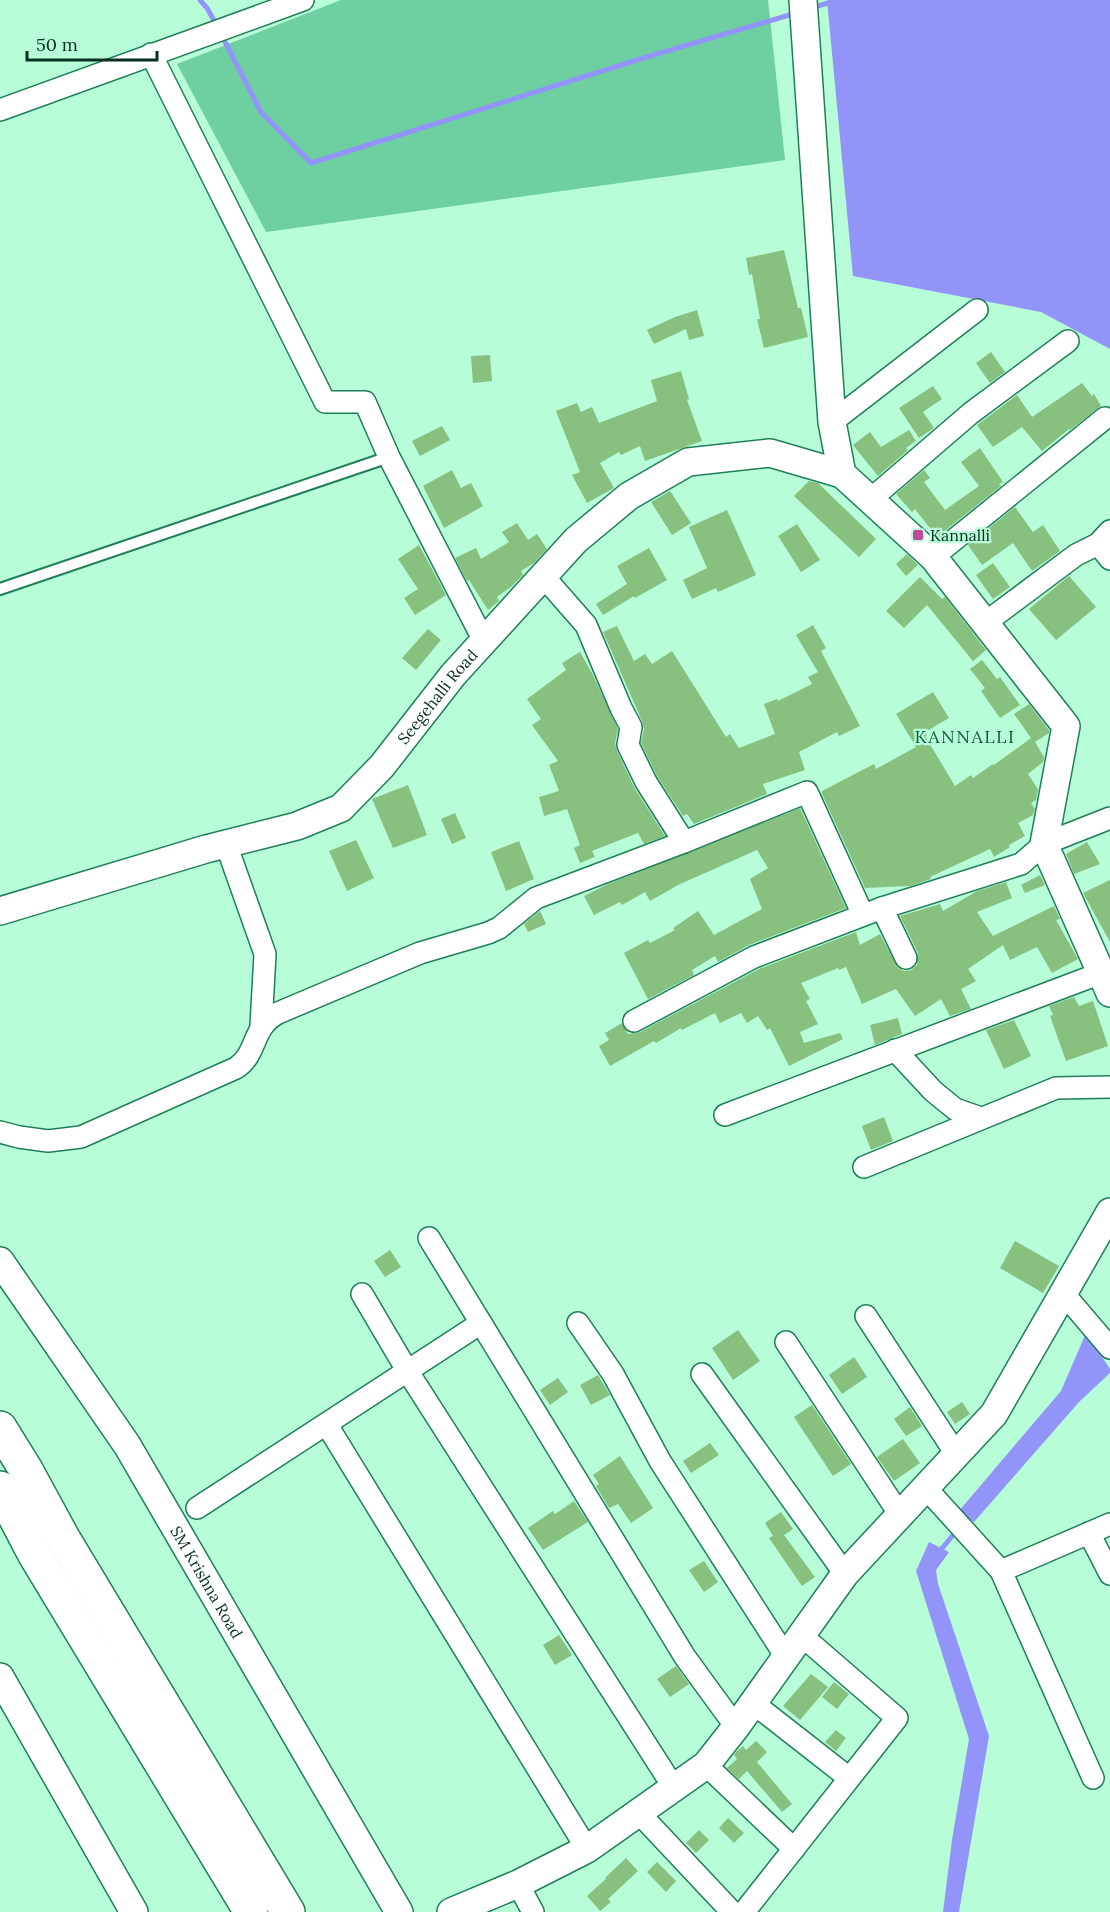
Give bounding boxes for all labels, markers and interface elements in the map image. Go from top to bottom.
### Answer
scale bar [27,24,158,62]
text: 50 m [36,33,78,56]
place label: Kannalli [930,525,990,545]
marker: Kannalli [911,528,925,542]
street label: Seegehalli Road [393,645,482,748]
district label: KANNALLI [914,725,1016,748]
street label: SM Krishna Road [166,1522,247,1642]

